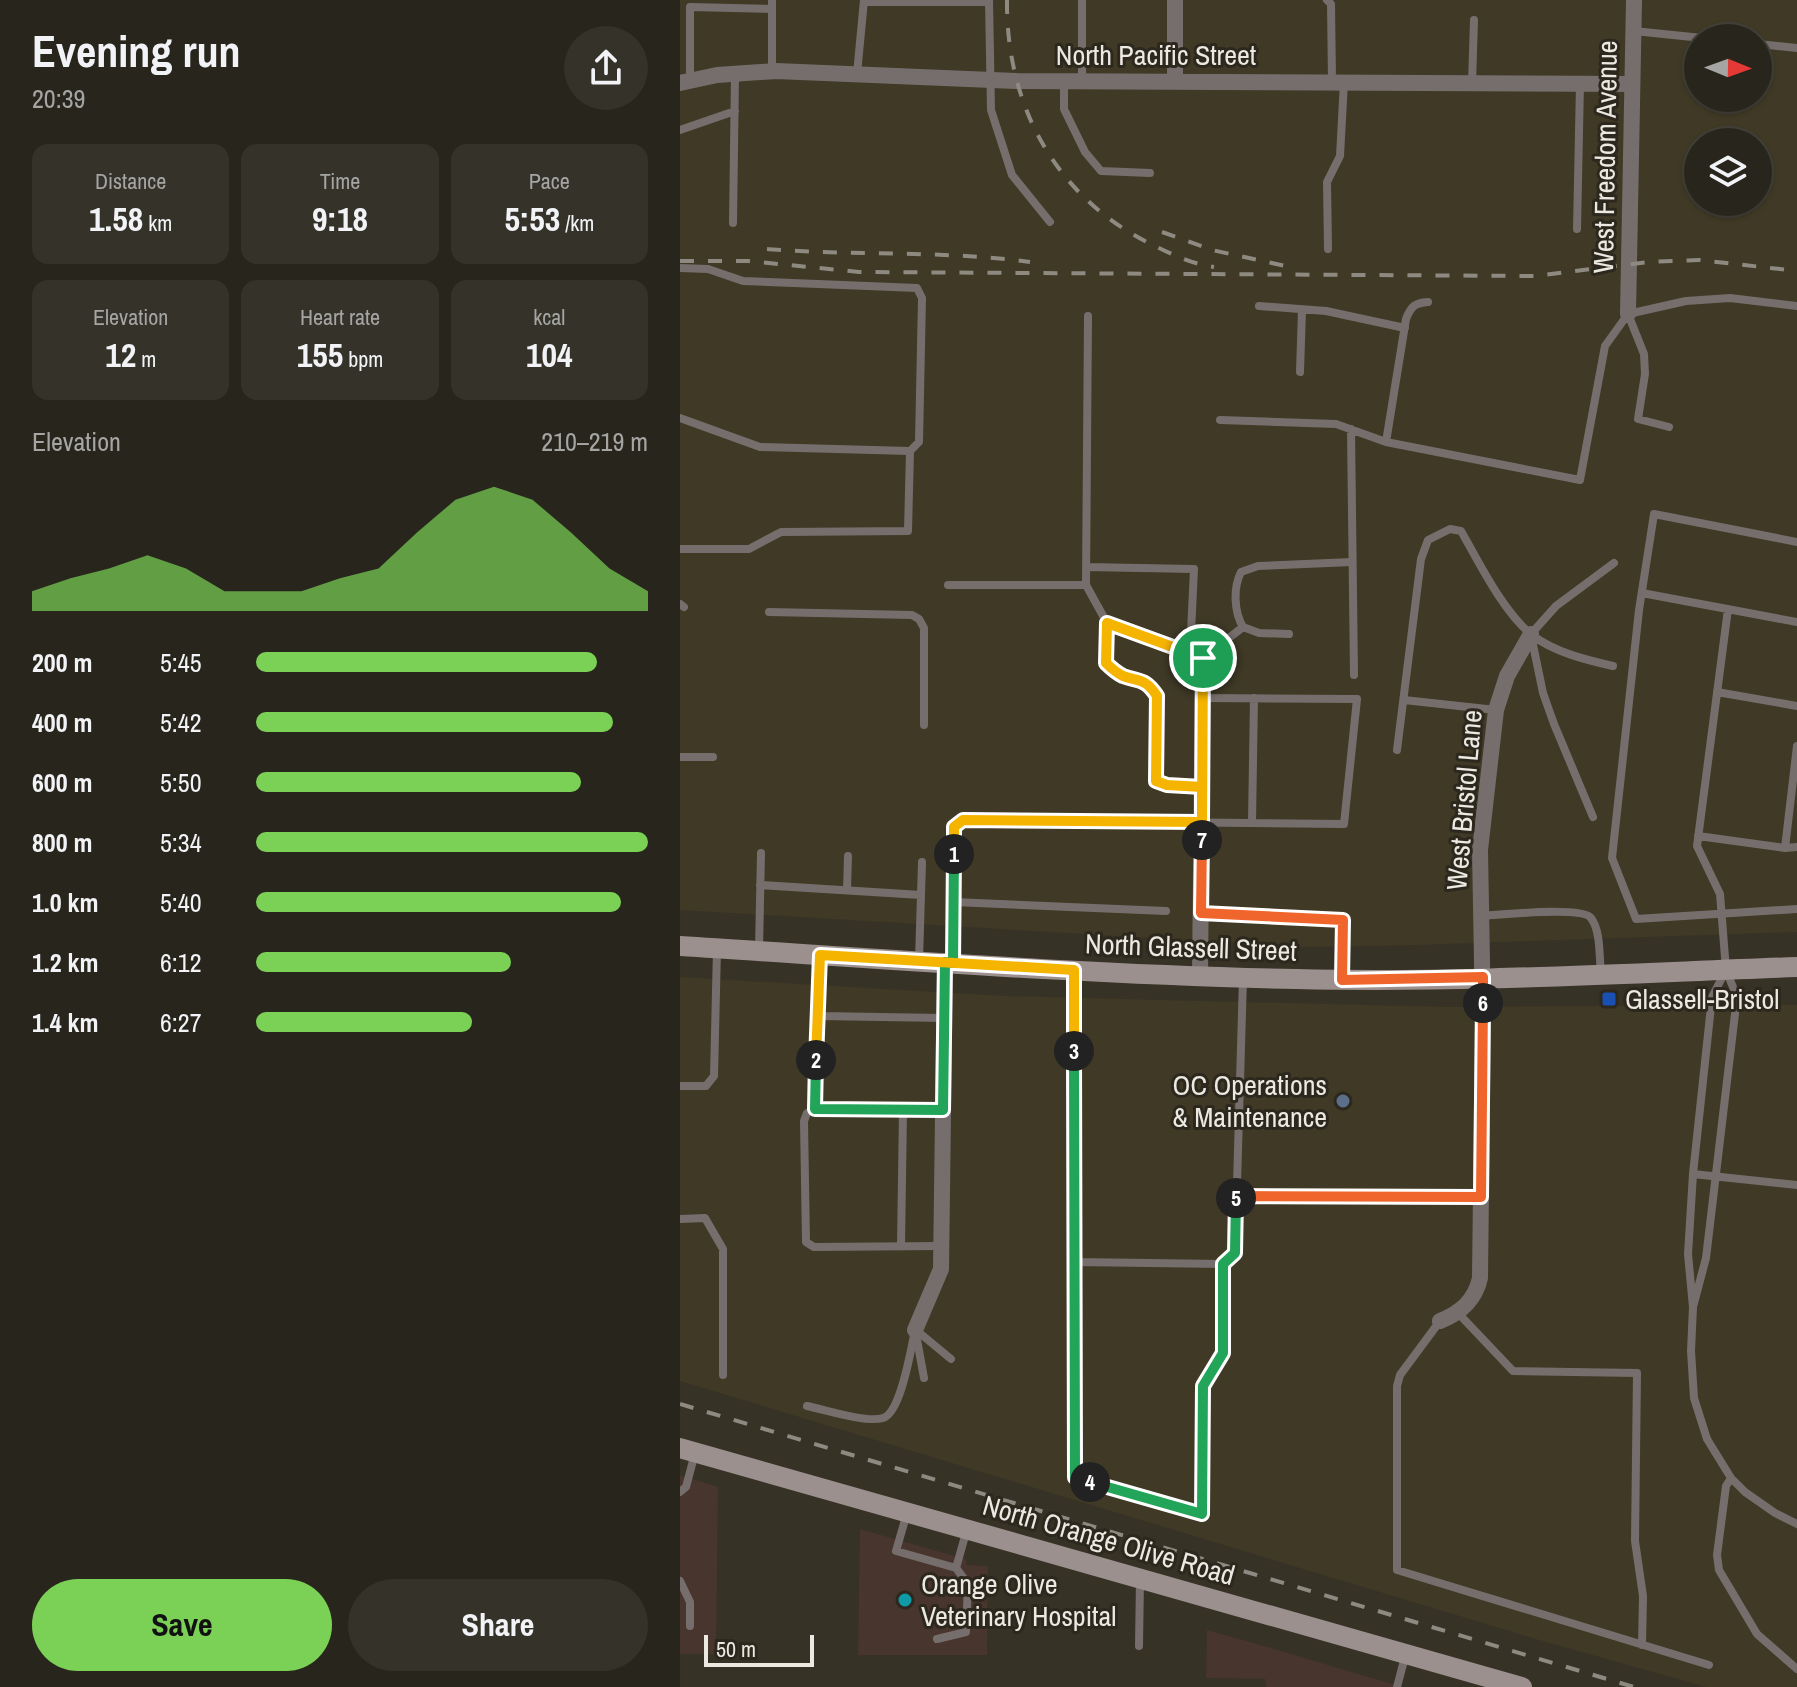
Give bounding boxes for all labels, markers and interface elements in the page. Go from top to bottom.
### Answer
text: Evening run [32,21,241,81]
north arrow [1684,24,1772,112]
map controls [1684,24,1772,216]
button: share [564,26,648,110]
street label: North Pacific Street [1056,36,1256,74]
street label: West Freedom Avenue [1584,40,1626,274]
text: 20:39 [32,81,85,116]
button: layers [1684,128,1772,216]
text: Distance [95,166,166,196]
text: Time [320,166,360,196]
text: Pace [529,166,570,196]
text: 1.58 [89,196,143,242]
text: 9:18 [312,196,368,242]
text: 5:53 [504,196,560,242]
text: km [143,208,172,238]
text: /km [560,208,594,238]
text: Elevation [93,302,168,332]
text: Heart rate [300,302,380,332]
text: kcal [533,302,565,332]
text: 12 [105,332,136,378]
text: 155 [297,332,343,378]
text: 104 [526,332,573,378]
text: m [136,344,156,374]
text: bpm [343,344,383,374]
text: Elevation [32,424,121,459]
text: 210–219 m [541,424,648,459]
pin [1169,624,1237,692]
icon: arrive [1181,636,1225,680]
text: 200 m [32,645,92,680]
text: 5:45 [160,645,202,680]
text: 400 m [32,705,92,740]
text: 5:42 [160,705,202,740]
street label: West Bristol Lane [1437,708,1491,892]
text: 600 m [32,765,92,800]
text: 5:50 [160,765,202,800]
pin: 7 [1182,820,1222,860]
text: 800 m [32,825,92,860]
text: 5:34 [160,825,202,860]
text: 7 [1197,825,1207,855]
pin: 1 [934,834,974,874]
text: 1 [949,839,959,869]
text: 1.0 km [32,885,98,920]
text: 5:40 [160,885,202,920]
street label: North Glassell Street [1084,924,1298,970]
text: 1.2 km [32,945,98,980]
text: 6:12 [160,945,202,980]
place label: Glassell-Bristol [1625,980,1779,1018]
pin: 6 [1463,983,1503,1023]
text: 6 [1478,988,1488,1018]
marker: Glassell-Bristol [1600,990,1618,1008]
text: 1.4 km [32,1005,98,1040]
text: 6:27 [160,1005,202,1040]
pin: 3 [1054,1031,1094,1071]
text: 3 [1069,1036,1079,1066]
pin: 2 [796,1040,836,1080]
text: 2 [811,1045,821,1075]
place label: OC Operations & Maintenance [1173,1066,1327,1136]
marker: OC Operations & Maintenance [1334,1092,1352,1110]
pin: 5 [1216,1178,1256,1218]
text: 5 [1231,1183,1241,1213]
pin: 4 [1070,1462,1110,1502]
text: 4 [1085,1467,1095,1497]
street label: North Orange Olive Road [979,1486,1239,1594]
place label: Orange Olive Veterinary Hospital [921,1565,1116,1635]
button: Save [32,1579,332,1671]
button: Share [348,1579,648,1671]
marker: Orange Olive Veterinary Hospital [896,1591,914,1609]
scale bar [704,1631,814,1667]
text: 50 m [716,1634,756,1664]

